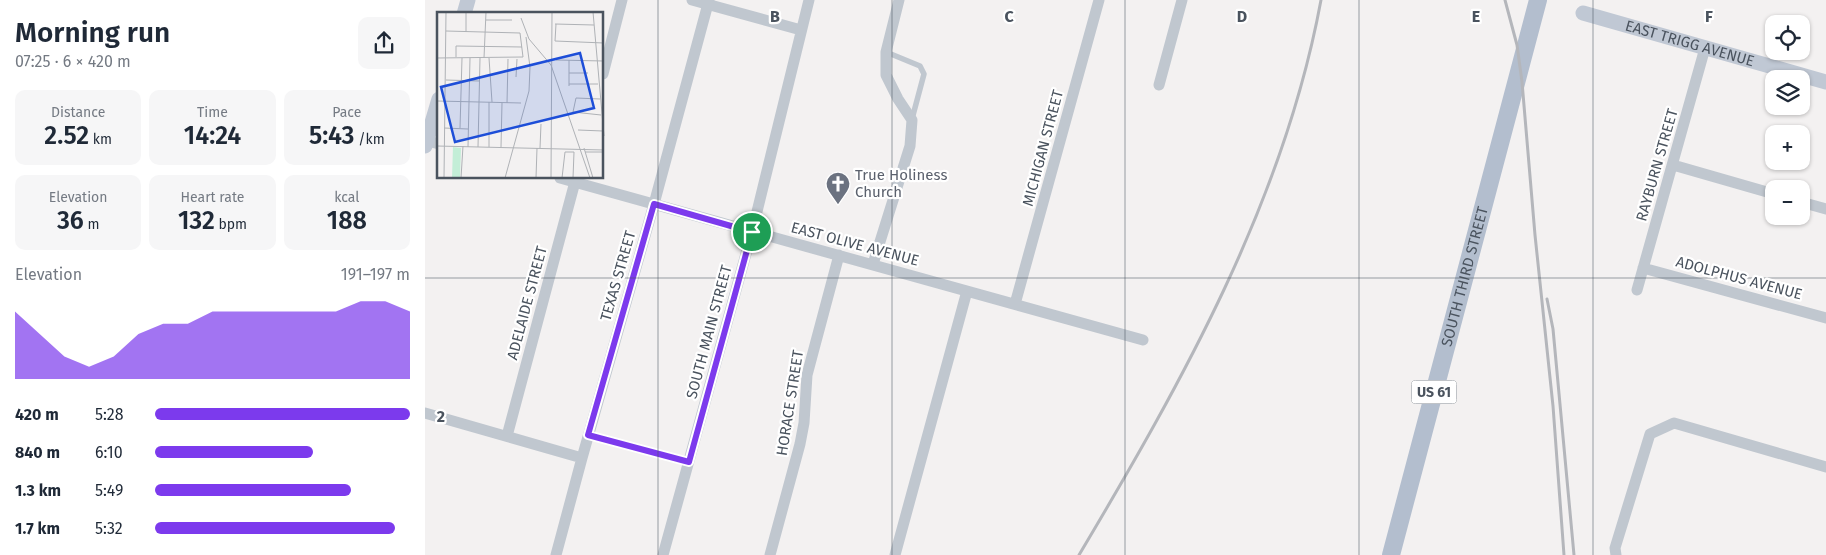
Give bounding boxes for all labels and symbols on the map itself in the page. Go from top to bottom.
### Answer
text: B [770,7,780,26]
text: C [1004,7,1014,26]
text: D [1237,7,1247,26]
text: E [1472,7,1480,26]
text: F [1705,7,1713,26]
inset map [437,12,604,179]
street label: EAST TRIGG AVENUE [1623,16,1756,70]
street label: MICHIGAN STREET [1019,88,1067,208]
street label: RAYBURN STREET [1632,107,1682,223]
place label: True Holiness Church [855,166,947,201]
church icon: True Holiness Church [825,171,851,205]
street label: SOUTH THIRD STREET [1438,204,1492,349]
pin [731,211,773,253]
street label: EAST OLIVE AVENUE [789,218,921,270]
street label: TEXAS STREET [597,229,640,323]
street label: ADELAIDE STREET [503,244,551,362]
street label: ADOLPHUS AVENUE [1674,252,1804,304]
street label: SOUTH MAIN STREET [682,263,736,401]
street label: HORACE STREET [773,349,807,457]
road number: US 61 [1411,381,1457,404]
text: 2 [437,407,445,426]

